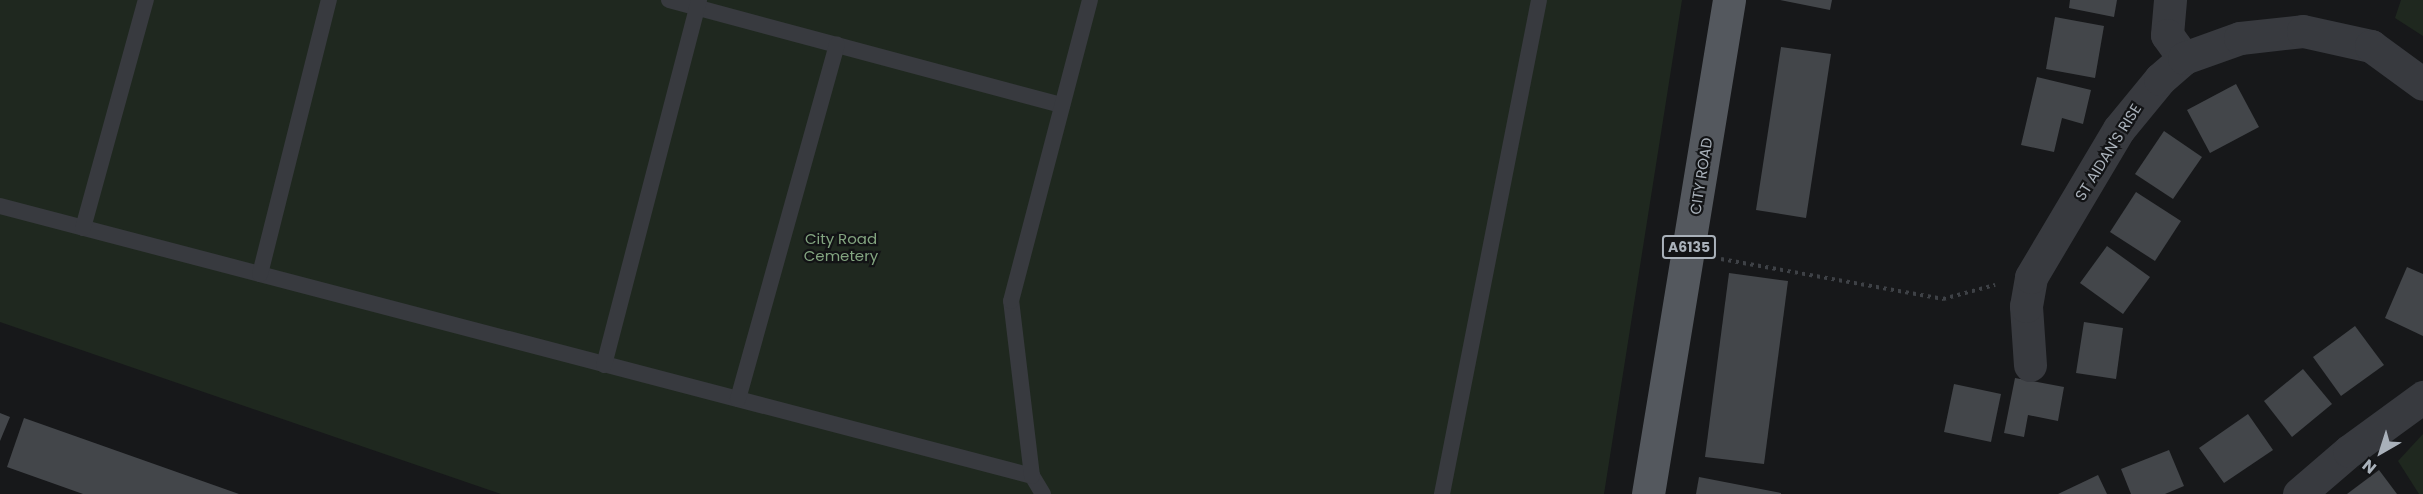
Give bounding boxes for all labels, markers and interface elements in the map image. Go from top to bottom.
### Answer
street label: ST AIDAN'S RISE [2071,100,2145,204]
street label: CITY ROAD [1686,136,1716,216]
park label: City Road Cemetery [804,229,878,264]
road number: A6135 [1660,236,1718,258]
north arrow [2351,422,2411,482]
text: N [2357,454,2381,479]

